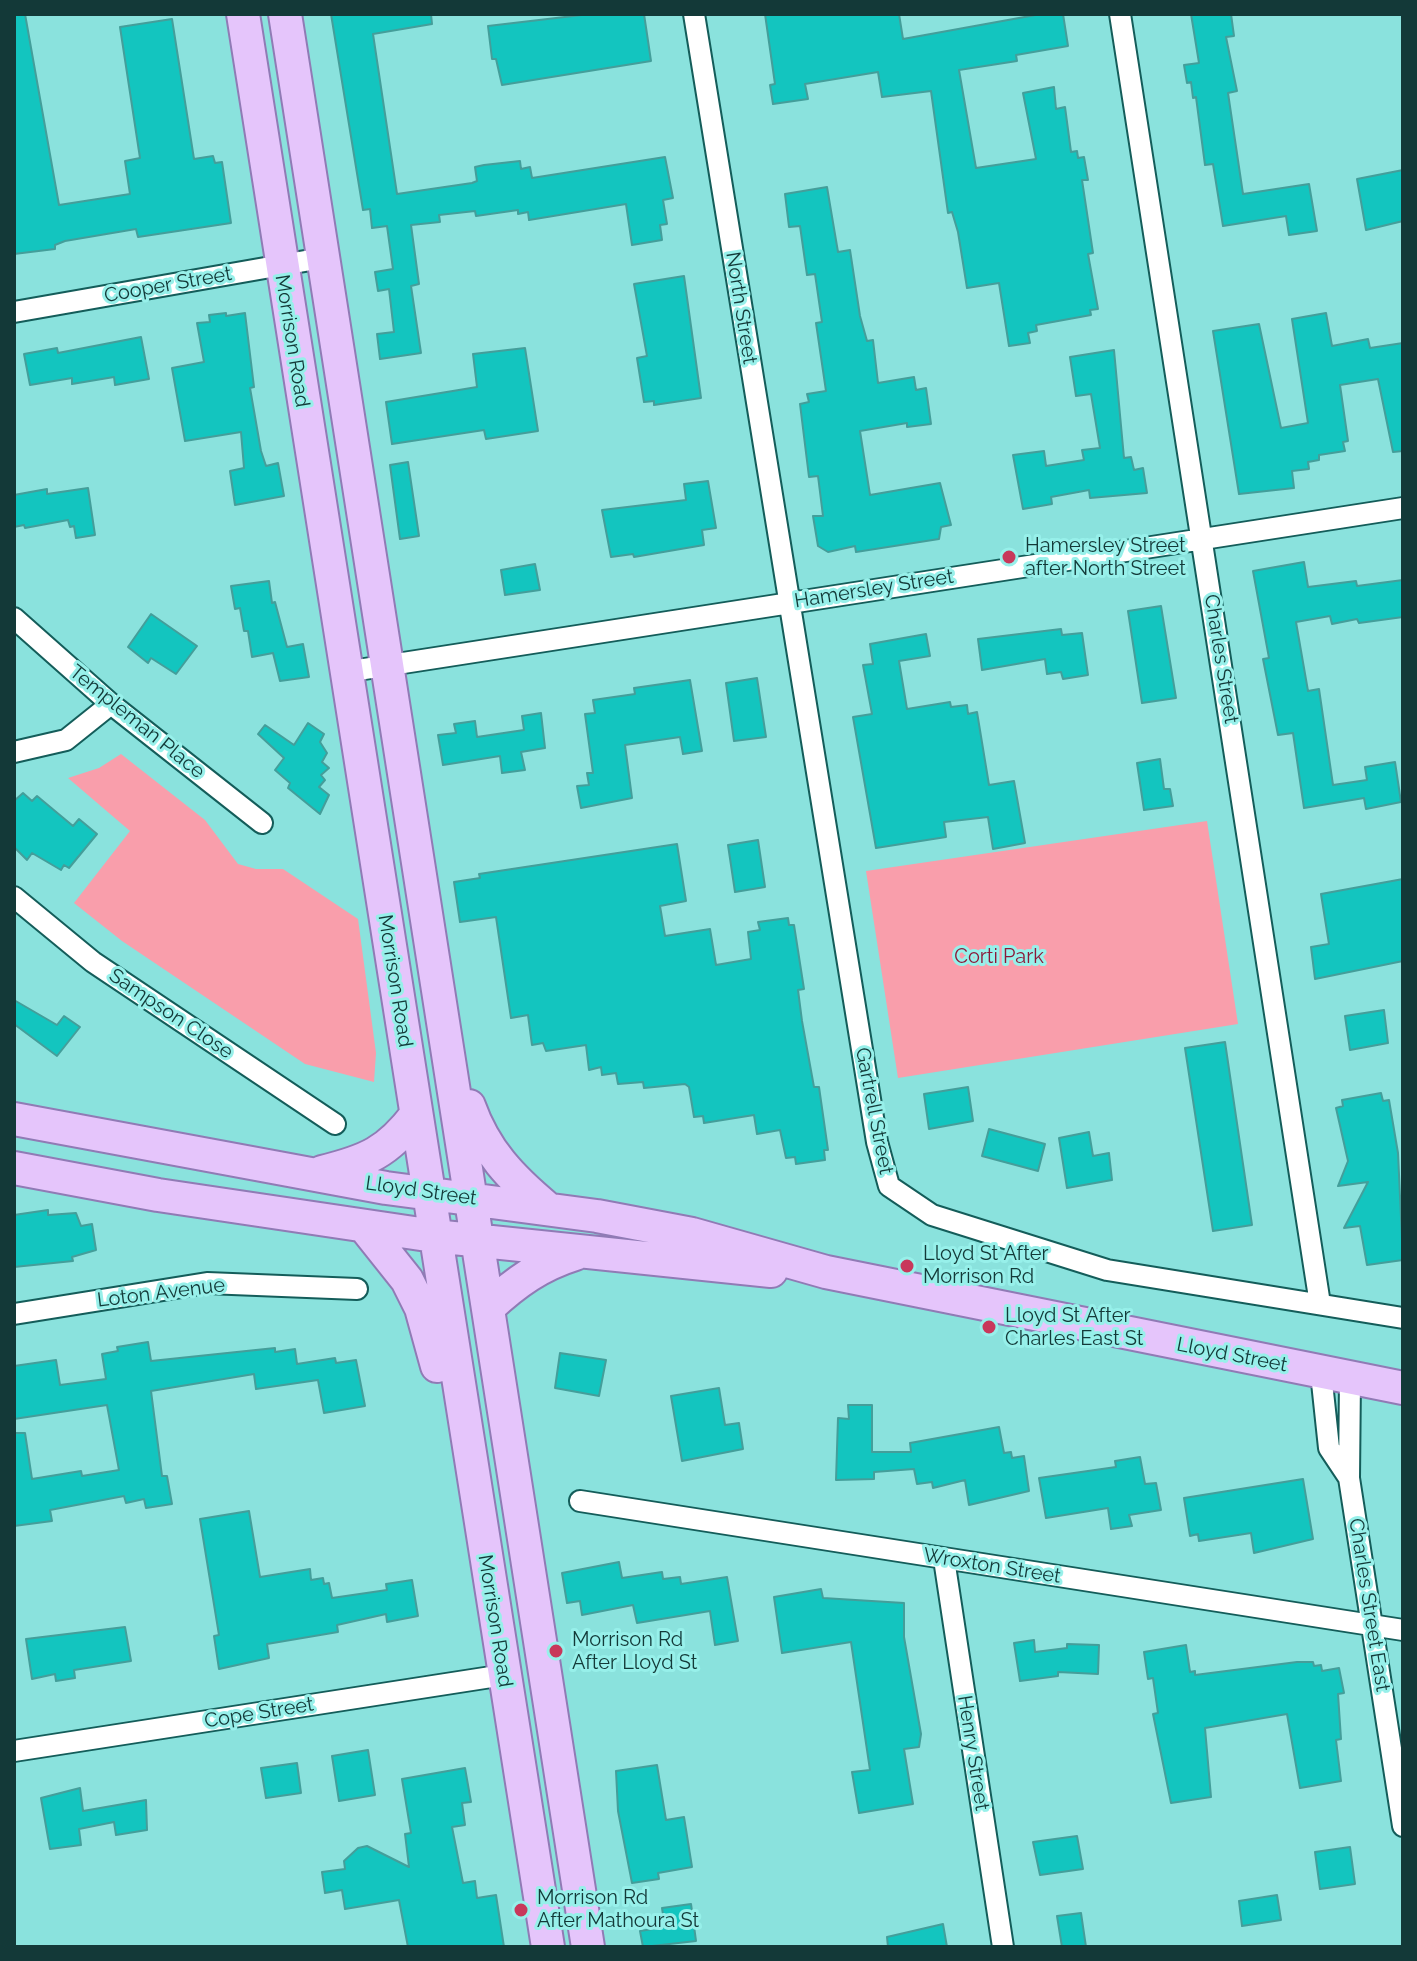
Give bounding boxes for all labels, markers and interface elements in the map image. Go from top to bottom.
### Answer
street label: North Street [720,250,762,366]
street label: Cooper Street [102,262,234,308]
street label: Morrison Road [270,273,314,409]
place label: Hamersley Street after North Street [1025,534,1186,581]
marker: Hamersley Street after North Street [1000,548,1018,566]
street label: Hamersley Street [793,565,955,613]
street label: Charles Street [1199,593,1243,725]
street label: Templeman Place [65,660,209,784]
street label: Morrison Road [373,913,417,1049]
park label: Corti Park [954,945,1044,969]
street label: Sampson Close [104,964,238,1064]
street label: Gartrell Street [850,1045,898,1177]
street label: Lloyd Street [364,1171,478,1211]
place label: Lloyd St After Morrison Rd [923,1242,1049,1289]
marker: Lloyd St After Morrison Rd [898,1257,916,1275]
street label: Loton Avenue [96,1273,226,1313]
place label: Lloyd St After Charles East St [1005,1304,1143,1351]
marker: Lloyd St After Charles East St [980,1318,998,1336]
street label: Lloyd Street [1175,1333,1289,1377]
street label: Charles Street East [1343,1517,1395,1693]
street label: Wroxton Street [922,1543,1062,1589]
street label: Morrison Road [473,1553,517,1689]
place label: Morrison Rd After Lloyd St [572,1628,698,1675]
marker: Morrison Rd After Lloyd St [547,1642,565,1660]
street label: Cope Street [203,1693,315,1733]
street label: Henry Street [952,1694,994,1812]
place label: Morrison Rd After Mathoura St [537,1886,699,1933]
marker: Morrison Rd After Mathoura St [512,1901,530,1919]

